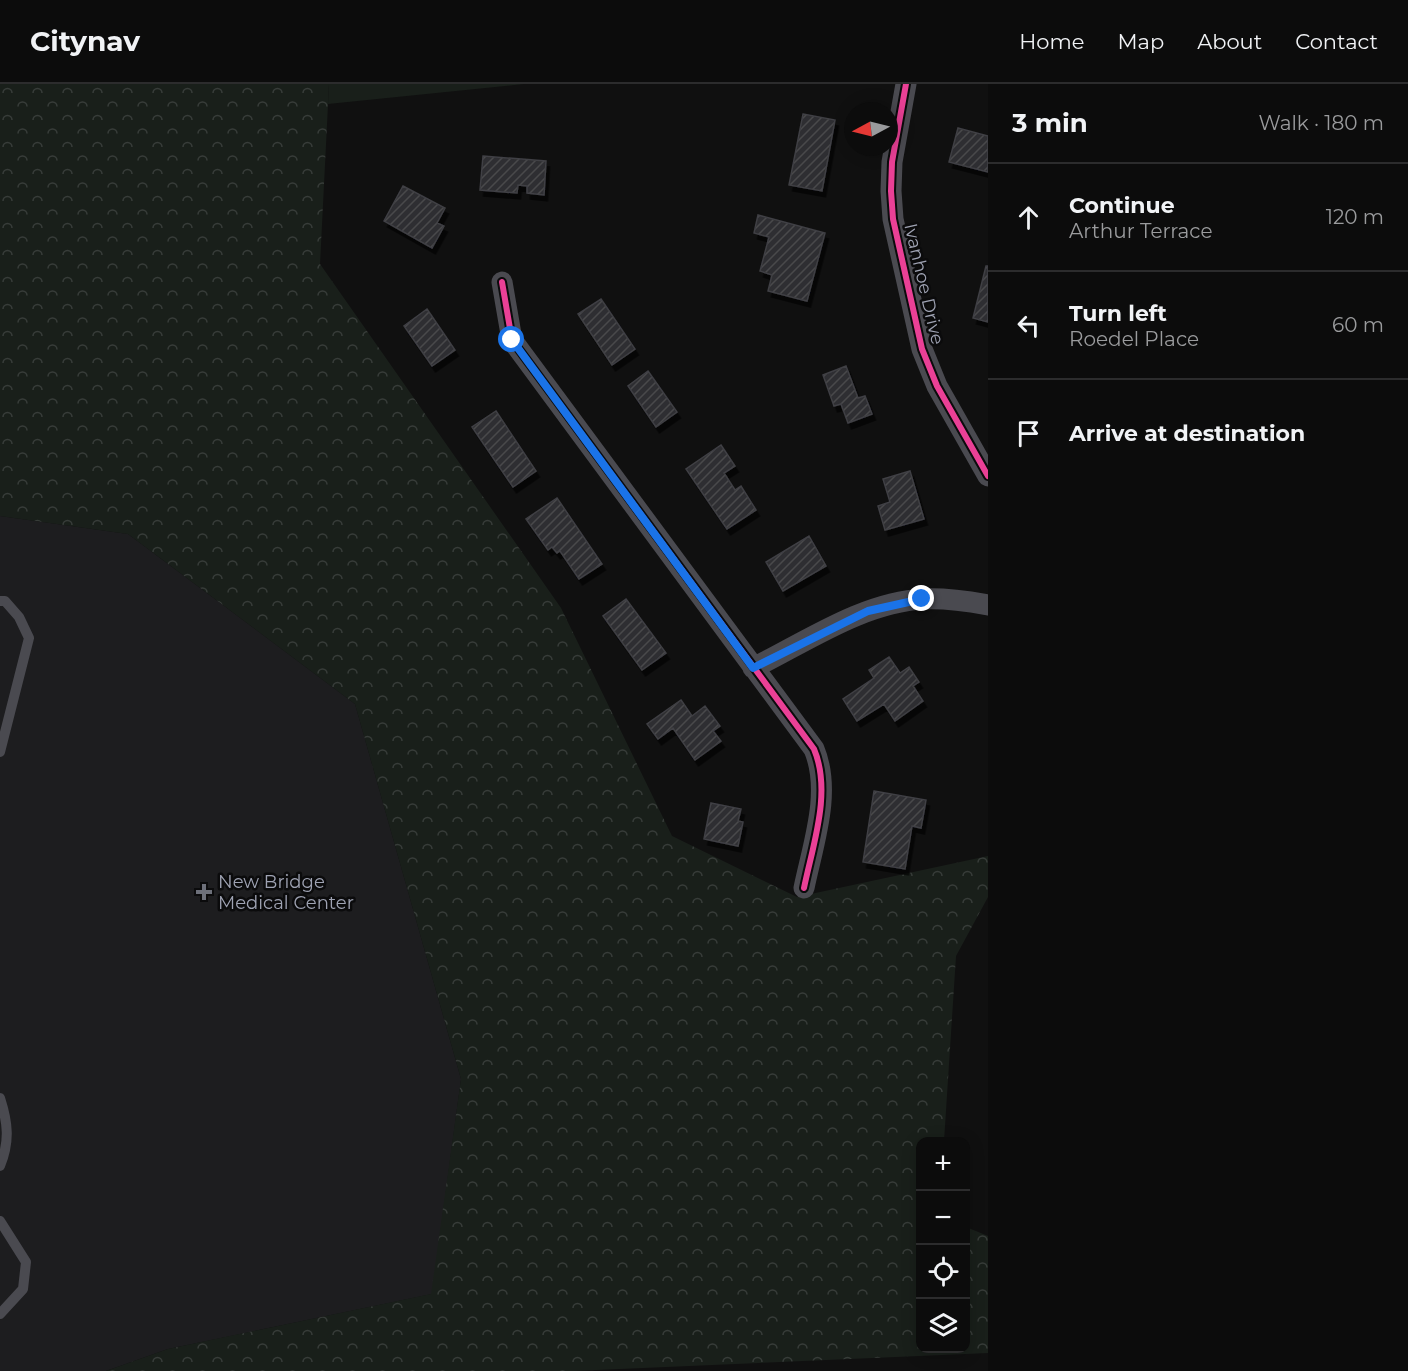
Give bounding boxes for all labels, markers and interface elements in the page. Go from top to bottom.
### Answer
text: Citynav [30,24,140,58]
text: Home [1019,29,1084,54]
text: Map [1117,29,1164,54]
text: About [1197,29,1262,54]
text: Contact [1295,29,1378,54]
north arrow [844,102,898,156]
text: 3 min [1012,107,1088,139]
text: Walk · 180 m [1259,111,1384,135]
text: Continue [1069,192,1175,219]
icon: ahead [1012,201,1045,234]
text: 120 m [1326,205,1384,229]
text: Arthur Terrace [1069,219,1213,243]
street label: Ivanhoe Drive [899,221,949,347]
text: Turn left [1069,300,1167,327]
icon: left [1012,309,1045,342]
text: 60 m [1332,313,1384,337]
route start [498,326,524,352]
text: Roedel Place [1069,327,1199,351]
icon: arrive [1012,417,1045,450]
text: Arrive at destination [1069,420,1305,447]
route end [908,585,934,611]
place label: New Bridge Medical Center [218,871,354,914]
marker: New Bridge Medical Center [195,883,213,901]
map controls [916,1137,970,1353]
button: + [916,1137,970,1191]
button: − [916,1191,970,1245]
button: locate [916,1245,970,1299]
button: layers [916,1299,970,1353]

